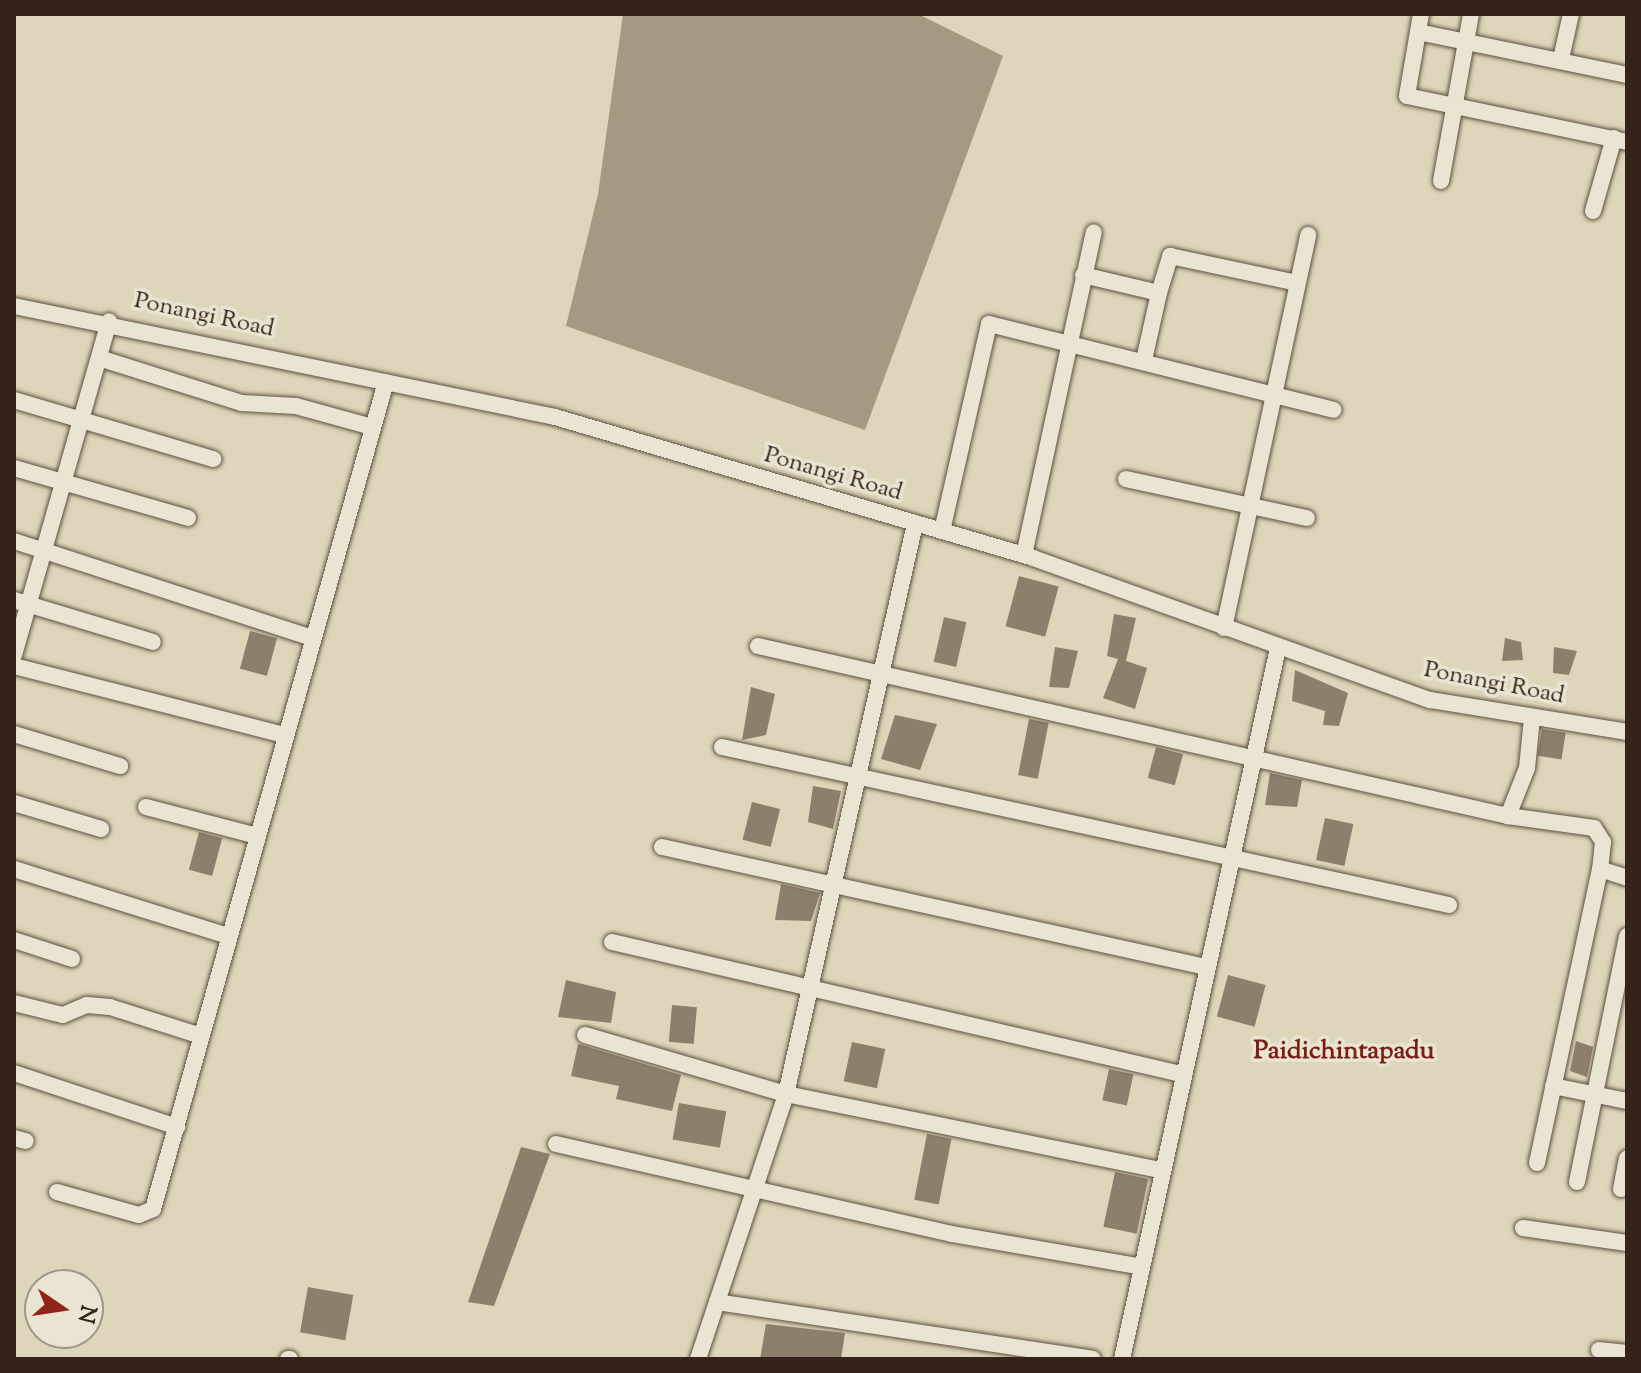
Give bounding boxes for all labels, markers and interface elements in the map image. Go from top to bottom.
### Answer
street label: Ponangi Road [131,287,277,345]
street label: Ponangi Road [761,442,905,508]
street label: Ponangi Road [1421,656,1567,712]
district label: Paidichintapadu [1254,1036,1434,1068]
north arrow [24,1269,104,1349]
text: N [68,1302,103,1326]

